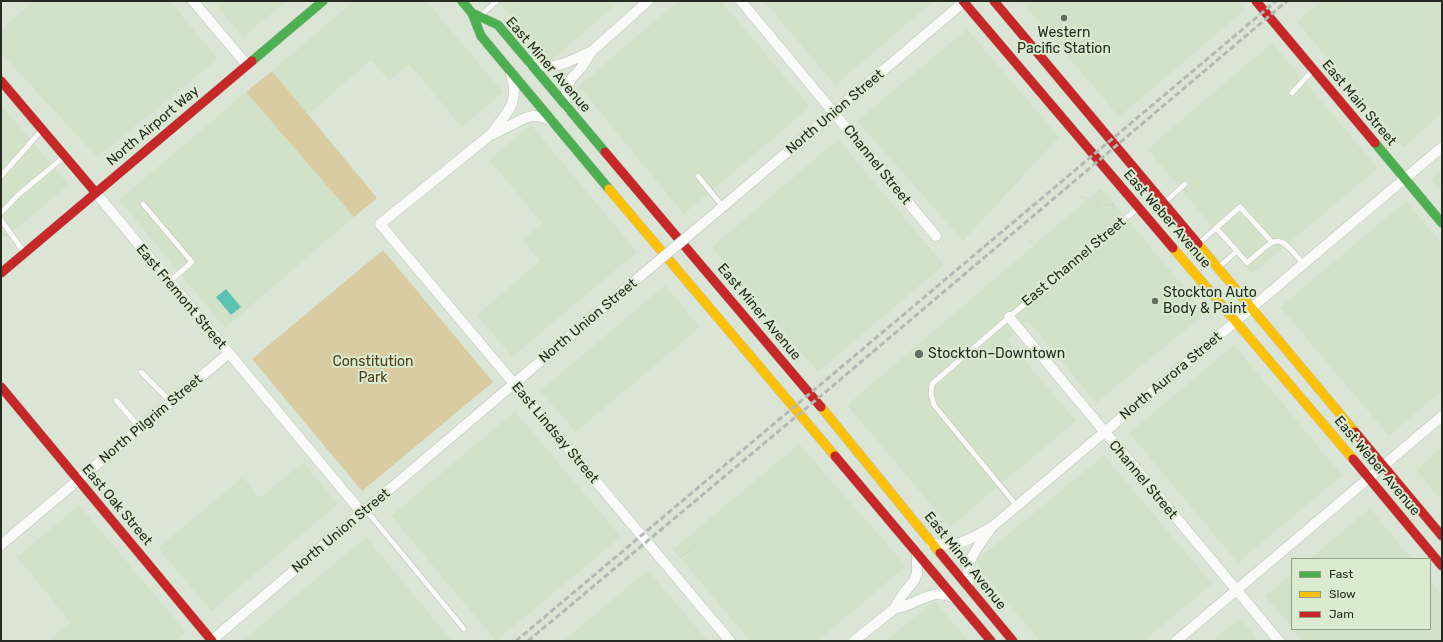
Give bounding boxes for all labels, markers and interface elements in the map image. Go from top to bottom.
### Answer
marker: Western Pacific Station [1059,13,1069,23]
street label: East Miner Avenue [502,14,594,116]
place label: Western Pacific Station [1017,25,1111,58]
street label: East Main Street [1318,57,1400,149]
street label: North Union Street [783,66,887,158]
street label: North Airport Way [103,82,203,170]
street label: Channel Street [840,122,914,208]
street label: East Weber Avenue [1120,166,1214,272]
street label: East Channel Street [1019,214,1129,310]
street label: East Fremont Street [132,241,230,353]
street label: East Miner Avenue [714,260,804,364]
street label: North Union Street [536,275,640,367]
place label: Stockton Auto Body & Paint [1163,285,1257,318]
marker: Stockton Auto Body & Paint [1150,296,1160,306]
street label: North Aurora Street [1116,328,1226,424]
place label: Stockton–Downtown [928,346,1065,362]
marker: Stockton–Downtown [913,348,925,360]
park label: Constitution Park [332,354,414,386]
street label: North Pilgrim Street [96,371,206,467]
street label: East Lindsay Street [508,379,602,487]
street label: East Weber Avenue [1330,413,1424,519]
street label: Channel Street [1105,437,1181,523]
street label: East Oak Street [78,461,156,549]
street label: North Union Street [289,485,393,577]
street label: East Miner Avenue [920,509,1010,613]
legend [1291,558,1431,630]
text: Fast [1329,567,1353,581]
text: Slow [1329,587,1356,601]
text: Jam [1329,607,1354,621]

